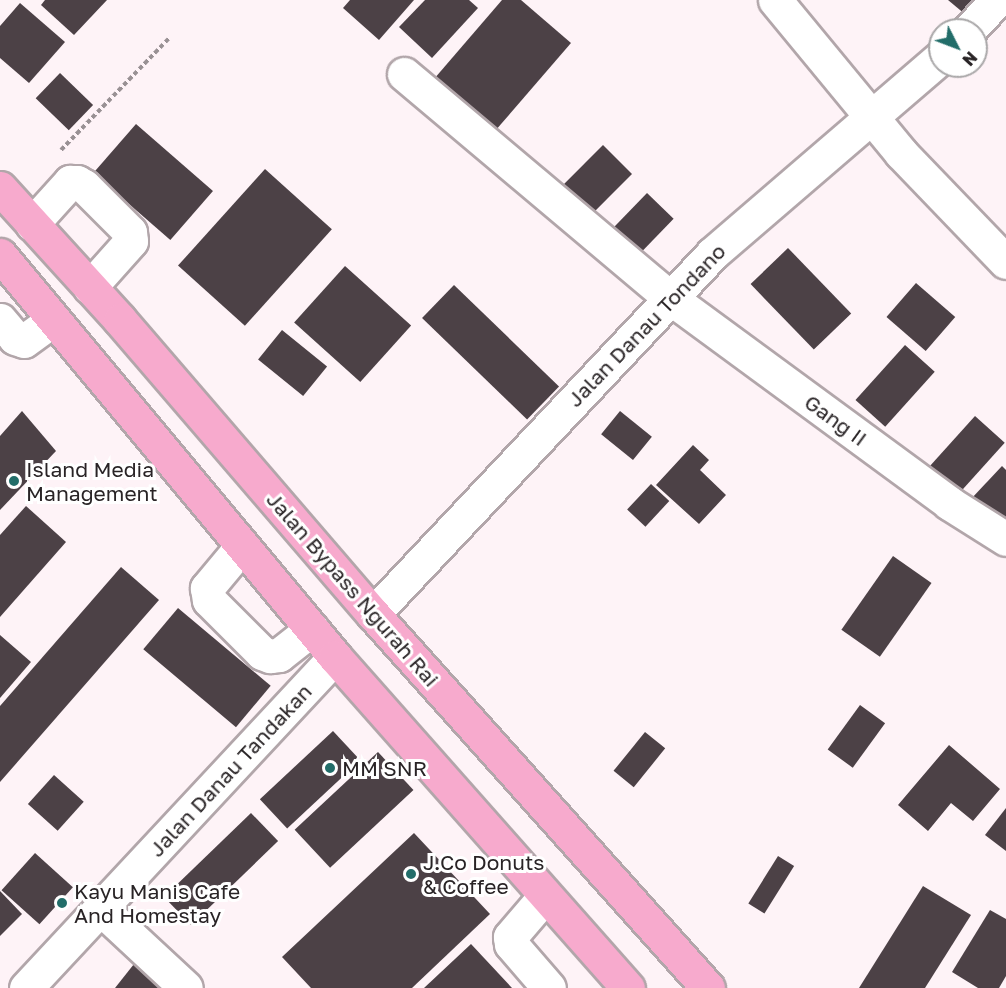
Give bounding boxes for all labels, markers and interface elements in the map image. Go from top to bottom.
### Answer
north arrow [928,18,988,78]
text: N [958,47,981,70]
street label: Jalan Danau Tondano [562,238,730,412]
street label: Gang II [800,389,872,451]
place label: Island Media Management [26,456,158,506]
marker: Island Media Management [7,474,21,488]
street label: Jalan Bypass Ngurah Rai [262,487,444,691]
street label: Jalan Danau Tandakan [143,679,317,861]
place label: MM SNR [342,755,427,781]
marker: MM SNR [323,761,337,775]
place label: J.Co Donuts & Coffee [423,849,544,899]
marker: J.Co Donuts & Coffee [404,867,418,881]
place label: Kayu Manis Cafe And Homestay [74,878,240,928]
marker: Kayu Manis Cafe And Homestay [55,896,69,910]

